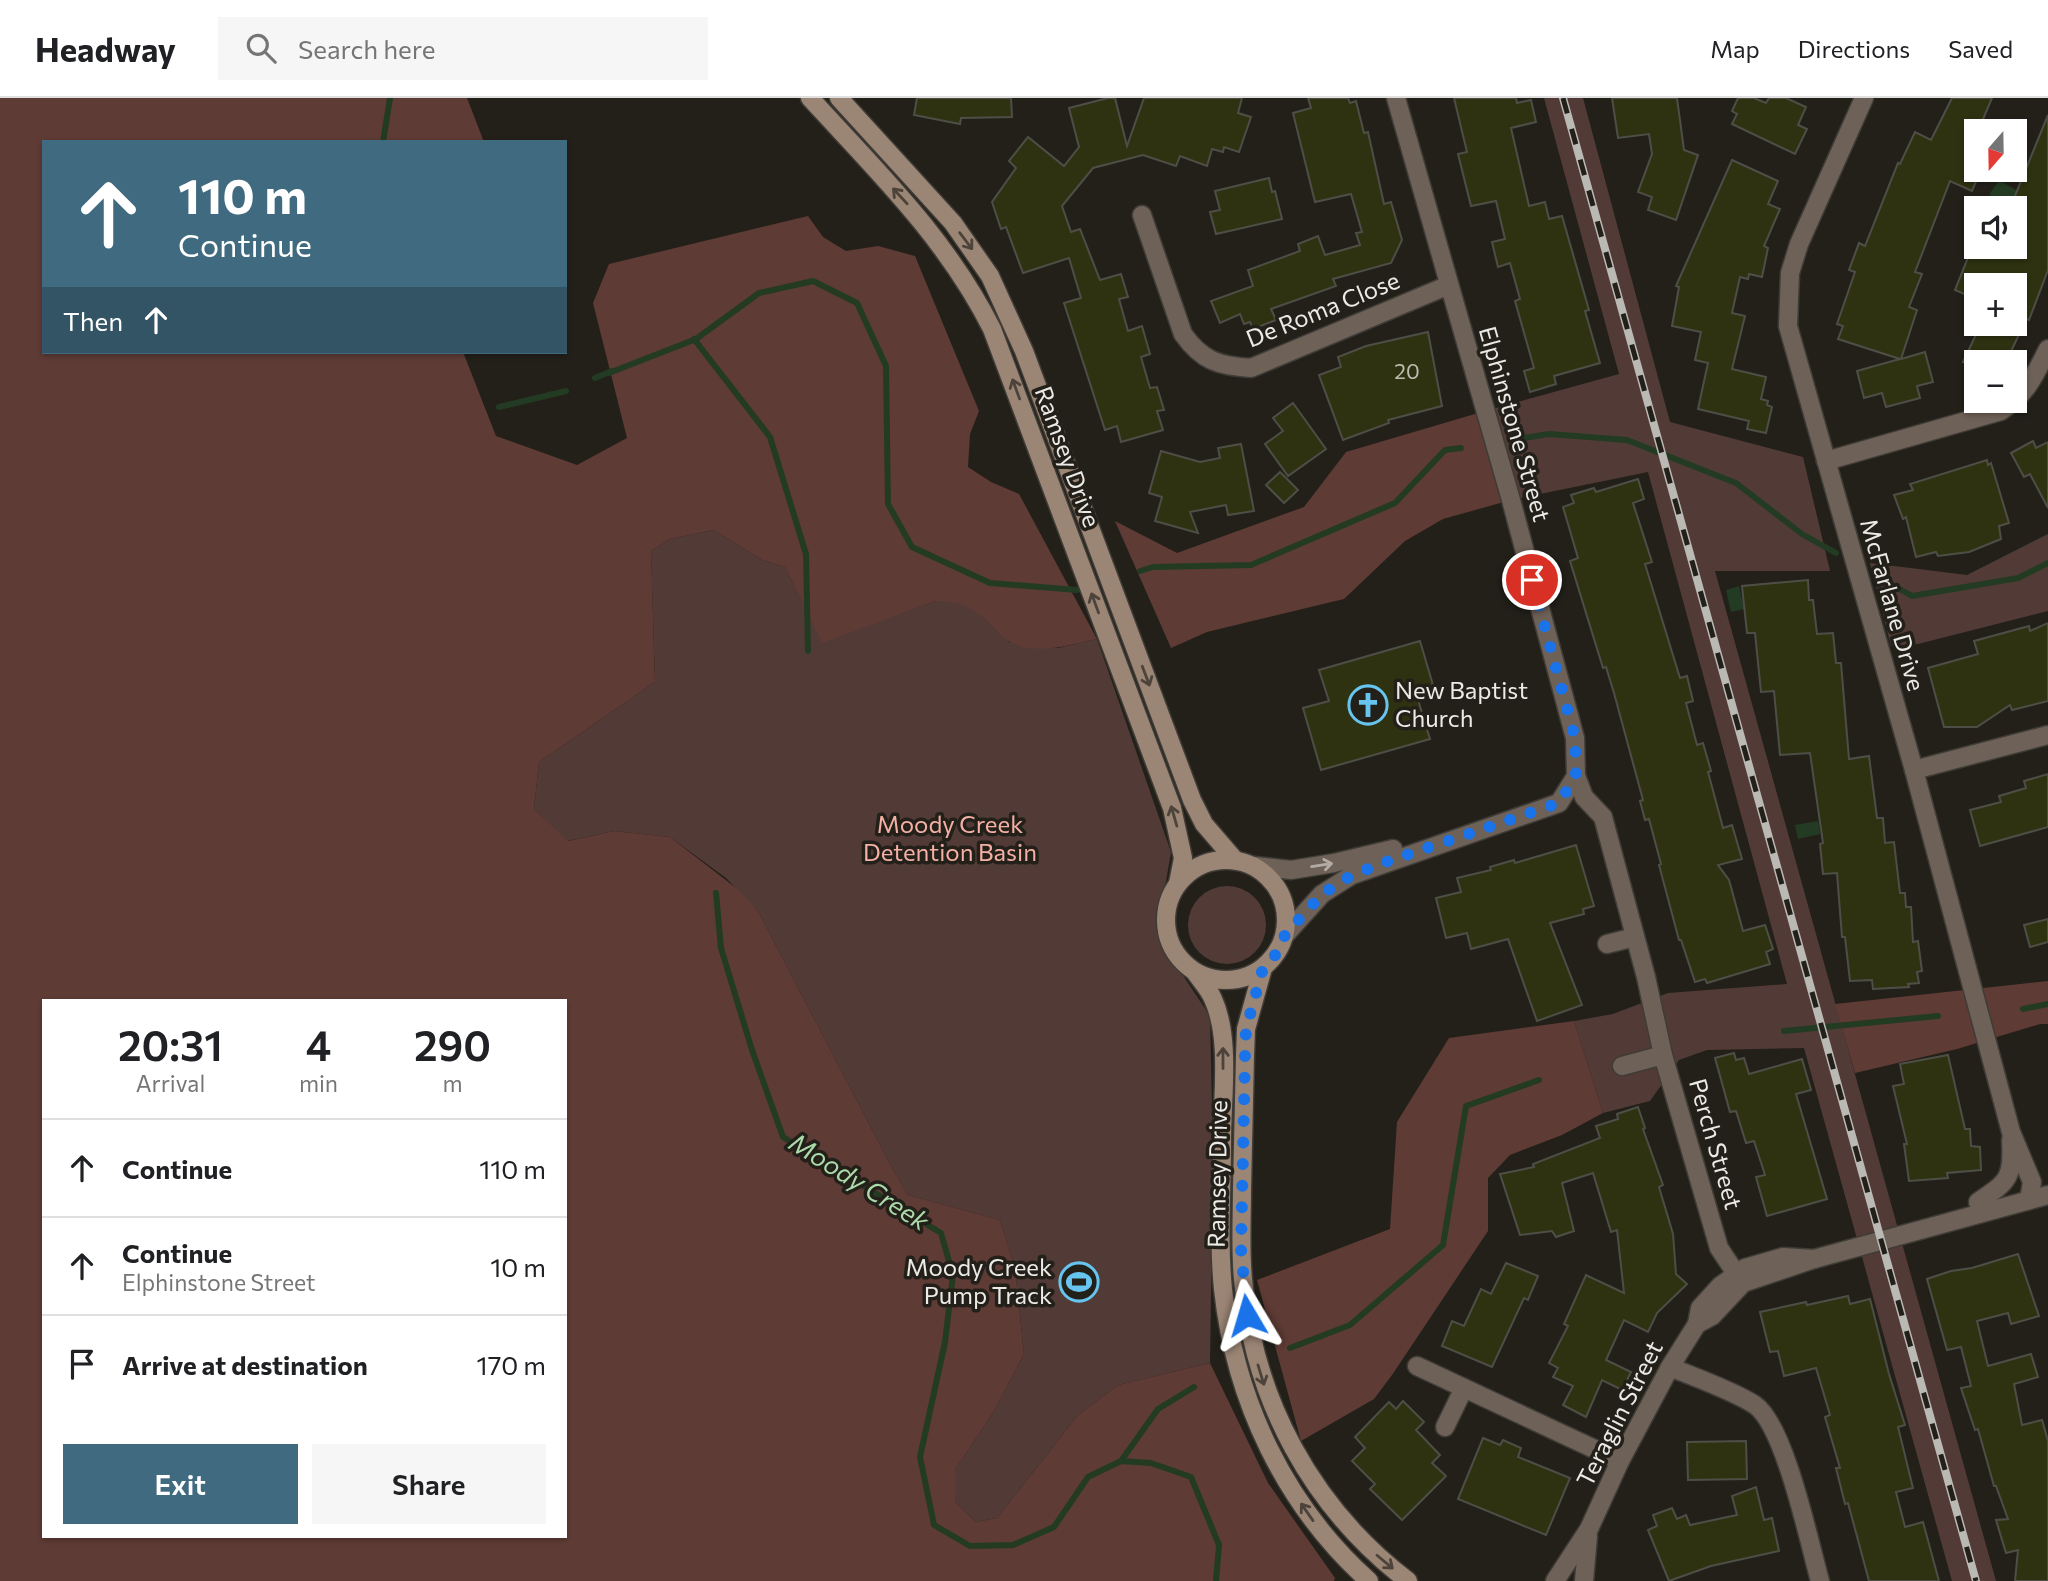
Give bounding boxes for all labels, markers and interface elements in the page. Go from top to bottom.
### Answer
search box [218,17,708,80]
text: Headway [35,28,176,69]
icon: search [242,29,280,67]
text: Search here [298,33,436,64]
text: Map [1710,34,1760,63]
text: Directions [1798,34,1910,63]
text: Saved [1948,34,2013,63]
north arrow [1964,119,2026,182]
map controls [1964,119,2027,413]
text: 110 m [178,164,307,224]
icon: ahead [63,168,154,259]
one-way arrow [892,187,908,205]
button: sound [1964,196,2027,259]
text: Continue [178,224,312,264]
one-way arrow [958,231,973,250]
street label: De Roma Close [1241,265,1403,353]
button: + [1964,273,2027,336]
icon: ahead [137,301,175,339]
text: Then [63,305,123,336]
street label: Elphinstone Street [1474,323,1557,525]
button: − [1964,350,2027,413]
house number: 20 [1394,358,1420,383]
one-way arrow [1008,379,1021,401]
street label: Ramsey Drive [1030,382,1107,531]
street label: McFarlane Drive [1855,515,1932,694]
pin [1502,550,1562,610]
icon: arrive [1513,561,1551,599]
one-way arrow [1088,592,1100,614]
one-way arrow [1140,665,1153,687]
place label: New Baptist Church [1395,675,1528,732]
church icon: New Baptist Church [1347,684,1389,726]
one-way arrow [1166,805,1179,827]
park label: Moody Creek Detention Basin [863,809,1037,866]
one-way arrow [1310,858,1333,871]
text: 20:31 [118,1018,223,1070]
text: 4 [306,1018,331,1070]
text: 290 [414,1018,491,1070]
one-way arrow [1216,1046,1230,1069]
text: Arrival [136,1069,205,1097]
text: min [299,1069,338,1097]
text: m [442,1069,463,1097]
street label: Perch Street [1684,1075,1749,1212]
street label: Ramsey Drive [1201,1100,1232,1248]
water label: Moody Creek [784,1126,936,1236]
icon: ahead [63,1149,101,1187]
text: Continue [122,1153,232,1184]
text: 110 m [479,1153,546,1184]
text: Continue [122,1237,232,1268]
icon: ahead [63,1247,101,1285]
text: 10 m [490,1251,546,1282]
place label: Moody Creek Pump Track [906,1252,1052,1309]
sports icon: Moody Creek Pump Track [1058,1261,1100,1303]
text: Elphinstone Street [122,1268,316,1296]
position arrow [1210,1278,1284,1352]
street label: Teraglin Street [1570,1336,1668,1491]
icon: arrive [63,1345,101,1383]
text: Arrive at destination [122,1349,368,1380]
text: 170 m [477,1349,546,1380]
one-way arrow [1255,1364,1268,1386]
button: Exit [63,1444,298,1524]
button: Share [312,1444,546,1524]
one-way arrow [1300,1503,1314,1522]
one-way arrow [1376,1554,1394,1570]

